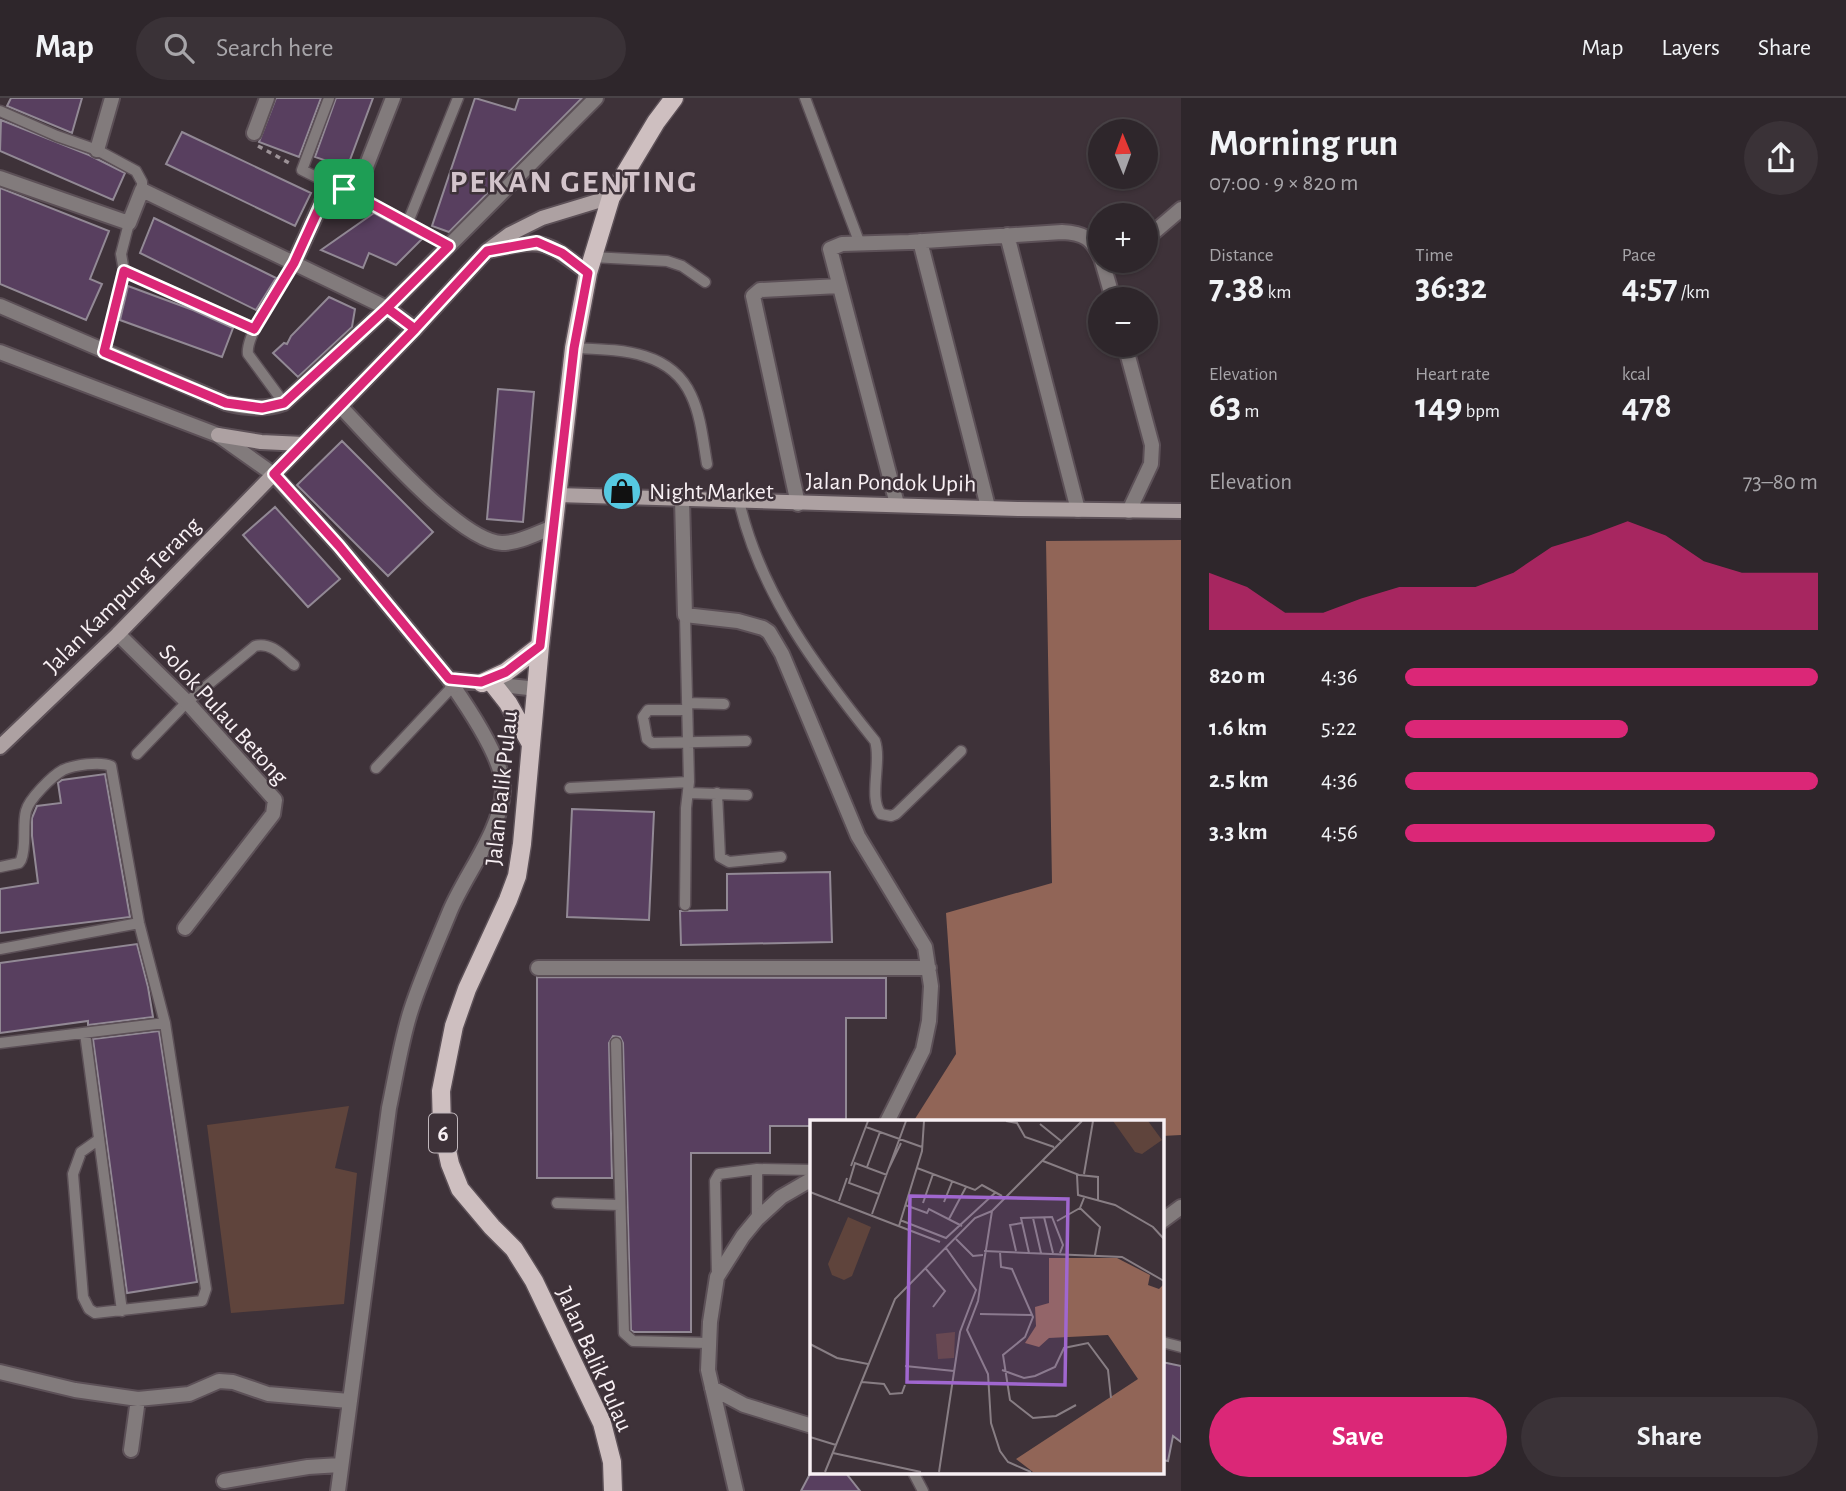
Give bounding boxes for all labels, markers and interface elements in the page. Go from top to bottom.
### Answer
search box [136,17,626,80]
icon: search [160,29,198,67]
text: Map [35,31,94,64]
text: Search here [216,35,334,61]
text: Map [1581,36,1623,60]
text: Layers [1661,36,1720,60]
text: Share [1758,36,1811,60]
north arrow [1088,119,1158,189]
map controls [1088,119,1158,357]
button: share [1744,121,1818,195]
text: Morning run [1209,125,1398,163]
pin [314,159,374,219]
district label: PEKAN GENTING [450,166,698,198]
icon: arrive [325,170,363,208]
text: 07:00 · 9 × 820 m [1209,172,1358,195]
button: + [1088,203,1158,273]
text: Distance [1209,246,1273,265]
text: Time [1415,246,1453,265]
text: Pace [1622,246,1656,265]
text: 7.38 [1209,270,1264,305]
text: 36:32 [1415,270,1487,305]
text: 4:57 [1622,270,1678,305]
text: km [1264,283,1291,302]
text: /km [1678,283,1710,302]
button: − [1088,287,1158,357]
text: Elevation [1209,365,1278,384]
text: Heart rate [1415,365,1490,384]
text: kcal [1622,365,1651,384]
text: 63 [1209,389,1241,424]
text: 149 [1415,389,1462,424]
text: 478 [1622,389,1672,424]
text: m [1241,402,1259,421]
text: bpm [1462,402,1500,421]
shop icon: Night Market [601,470,643,512]
street label: Jalan Pondok Upih [805,470,977,496]
text: Elevation [1209,471,1292,494]
text: 73–80 m [1743,471,1818,494]
place label: Night Market [649,480,774,504]
street label: Jalan Kampung Terang [40,513,206,678]
street label: Solok Pulau Betong [154,640,292,790]
text: 820 m [1209,665,1265,688]
text: 4:36 [1321,665,1358,688]
street label: Jalan Balik Pulau [482,710,522,867]
text: 1.6 km [1209,717,1267,740]
text: 5:22 [1321,717,1357,740]
text: 2.5 km [1209,769,1268,792]
text: 4:36 [1321,769,1358,792]
text: 3.3 km [1209,821,1268,844]
text: 4:56 [1321,821,1358,844]
road number: 6 [429,1114,457,1152]
inset map [810,1120,1164,1474]
street label: Jalan Balik Pulau [552,1284,637,1435]
button: Save [1209,1397,1507,1477]
button: Share [1521,1397,1818,1477]

